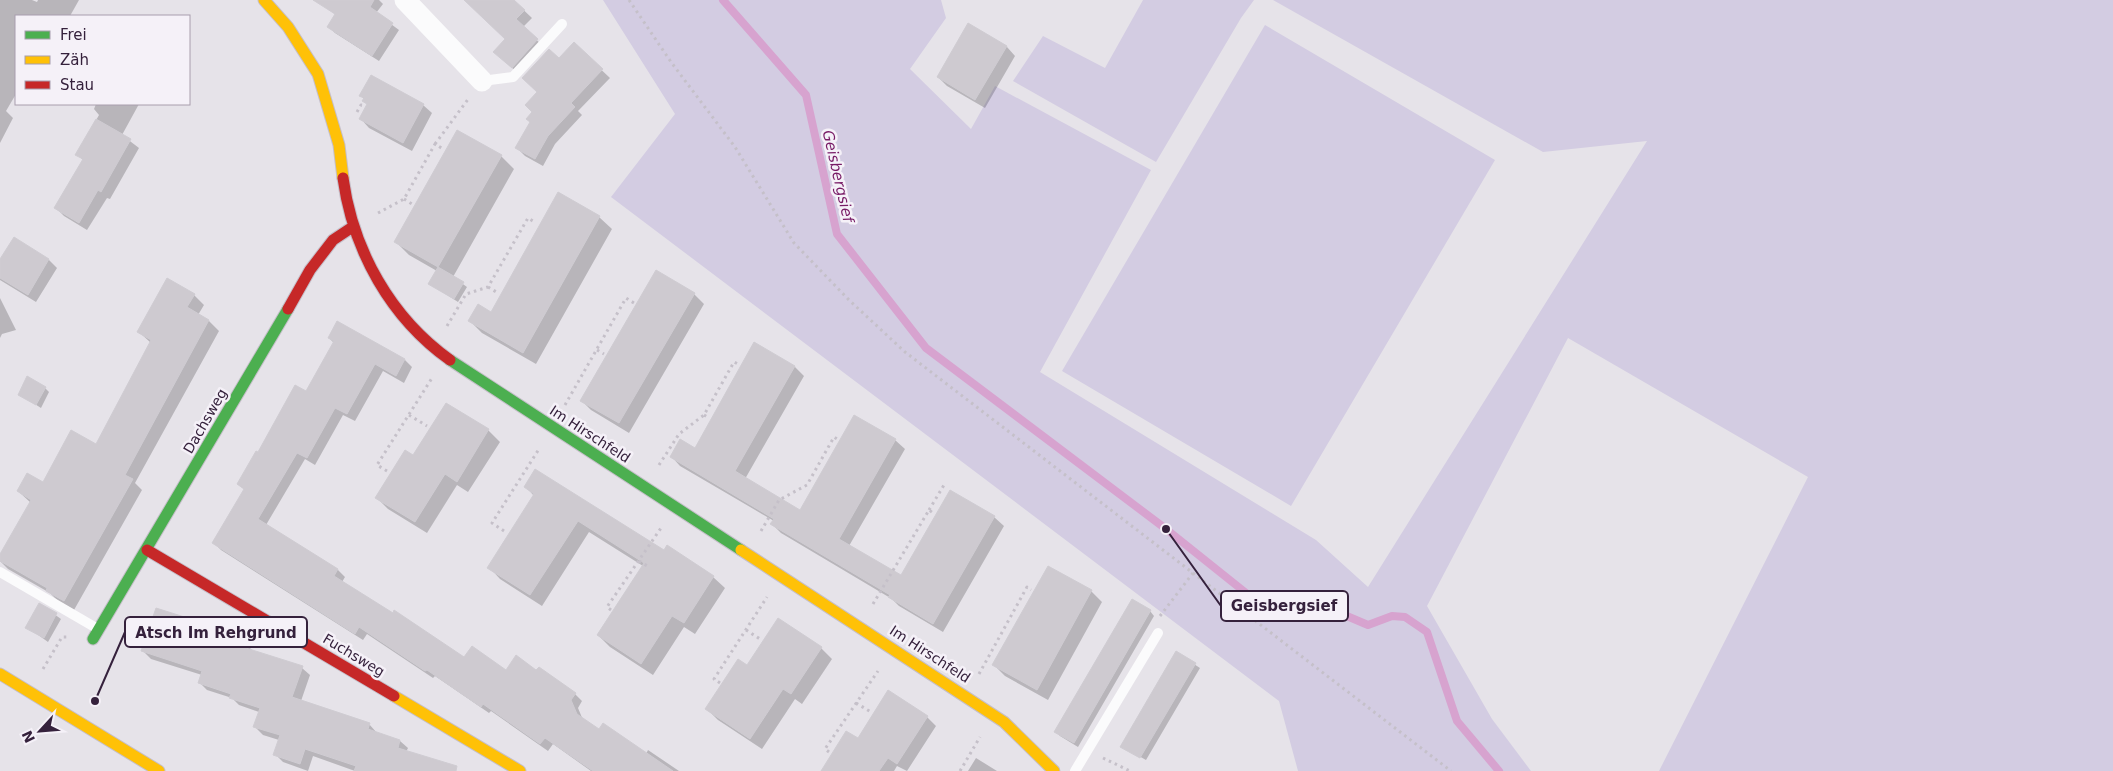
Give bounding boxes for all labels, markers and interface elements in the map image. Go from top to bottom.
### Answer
legend [15,15,190,105]
text: Frei [60,26,87,44]
text: Zäh [60,51,89,69]
text: Stau [60,76,94,94]
water label: Geisbergsief [819,128,858,226]
street label: Dachsweg [180,386,230,456]
street label: Im Hirschfeld [547,402,633,466]
callout: Geisbergsief [1221,591,1348,621]
text: Geisbergsief [1231,597,1338,615]
callout: Atsch Im Rehgrund [125,617,307,647]
street label: Im Hirschfeld [887,622,973,686]
text: Atsch Im Rehgrund [135,624,297,642]
street label: Fuchsweg [320,630,388,680]
north arrow [15,706,65,756]
text: N [19,728,38,745]

